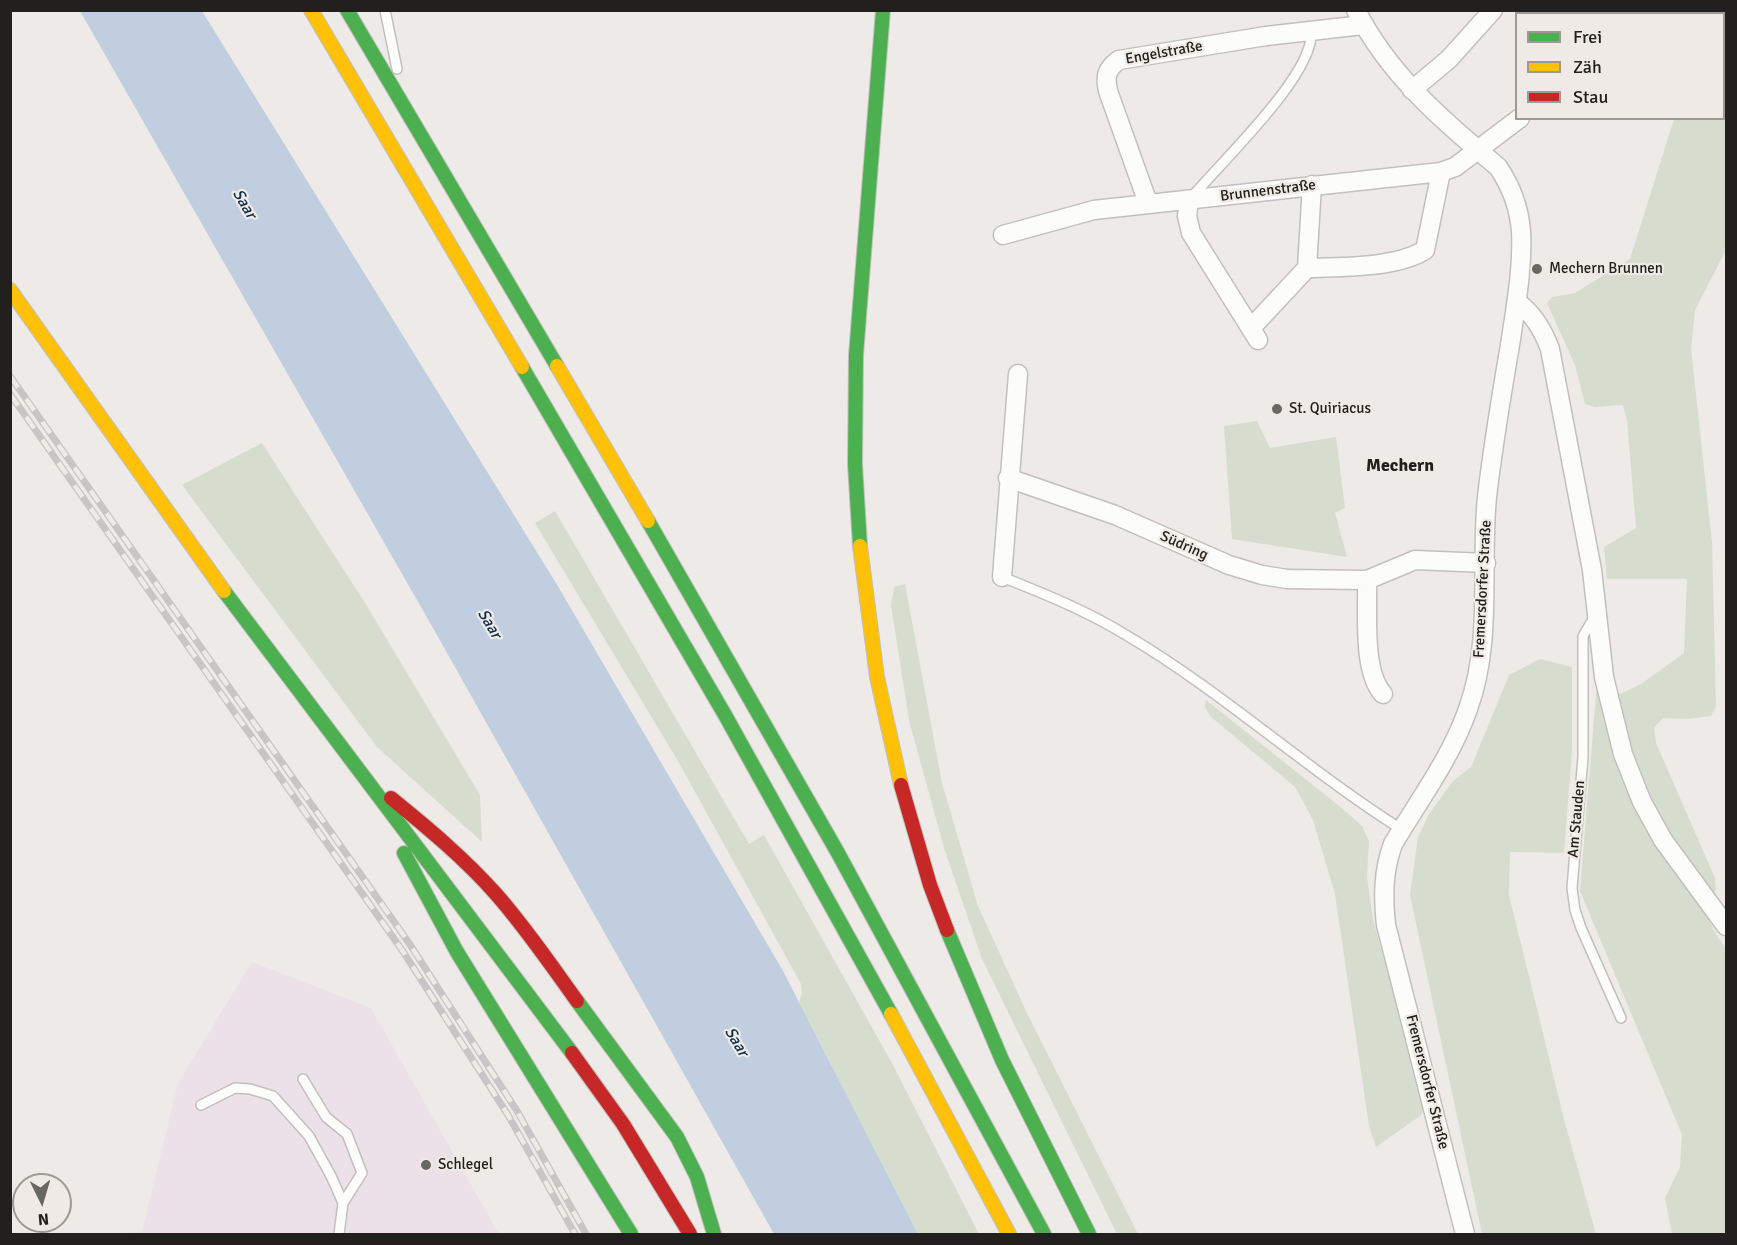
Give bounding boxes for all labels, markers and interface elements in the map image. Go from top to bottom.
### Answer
legend [1515,12,1725,120]
text: Frei [1573,26,1602,48]
street label: Engelstraße [1124,37,1204,69]
text: Zäh [1573,56,1602,78]
text: Stau [1573,86,1608,108]
street label: Brunnenstraße [1219,176,1317,206]
water label: Saar [228,186,260,222]
place label: Mechern Brunnen [1549,260,1663,278]
marker: Mechern Brunnen [1530,262,1544,276]
place label: St. Quiriacus [1289,400,1371,418]
marker: St. Quiriacus [1270,402,1284,416]
district label: Mechern [1366,455,1434,477]
street label: Fremersdorfer Straße [1470,520,1496,658]
street label: Südring [1157,528,1211,564]
water label: Saar [473,606,505,642]
street label: Am Stauden [1565,780,1589,858]
street label: Fremersdorfer Straße [1402,1013,1452,1151]
water label: Saar [720,1024,752,1060]
place label: Schlegel [438,1156,493,1174]
marker: Schlegel [419,1158,433,1172]
north arrow [12,1173,72,1233]
text: N [37,1208,50,1229]

